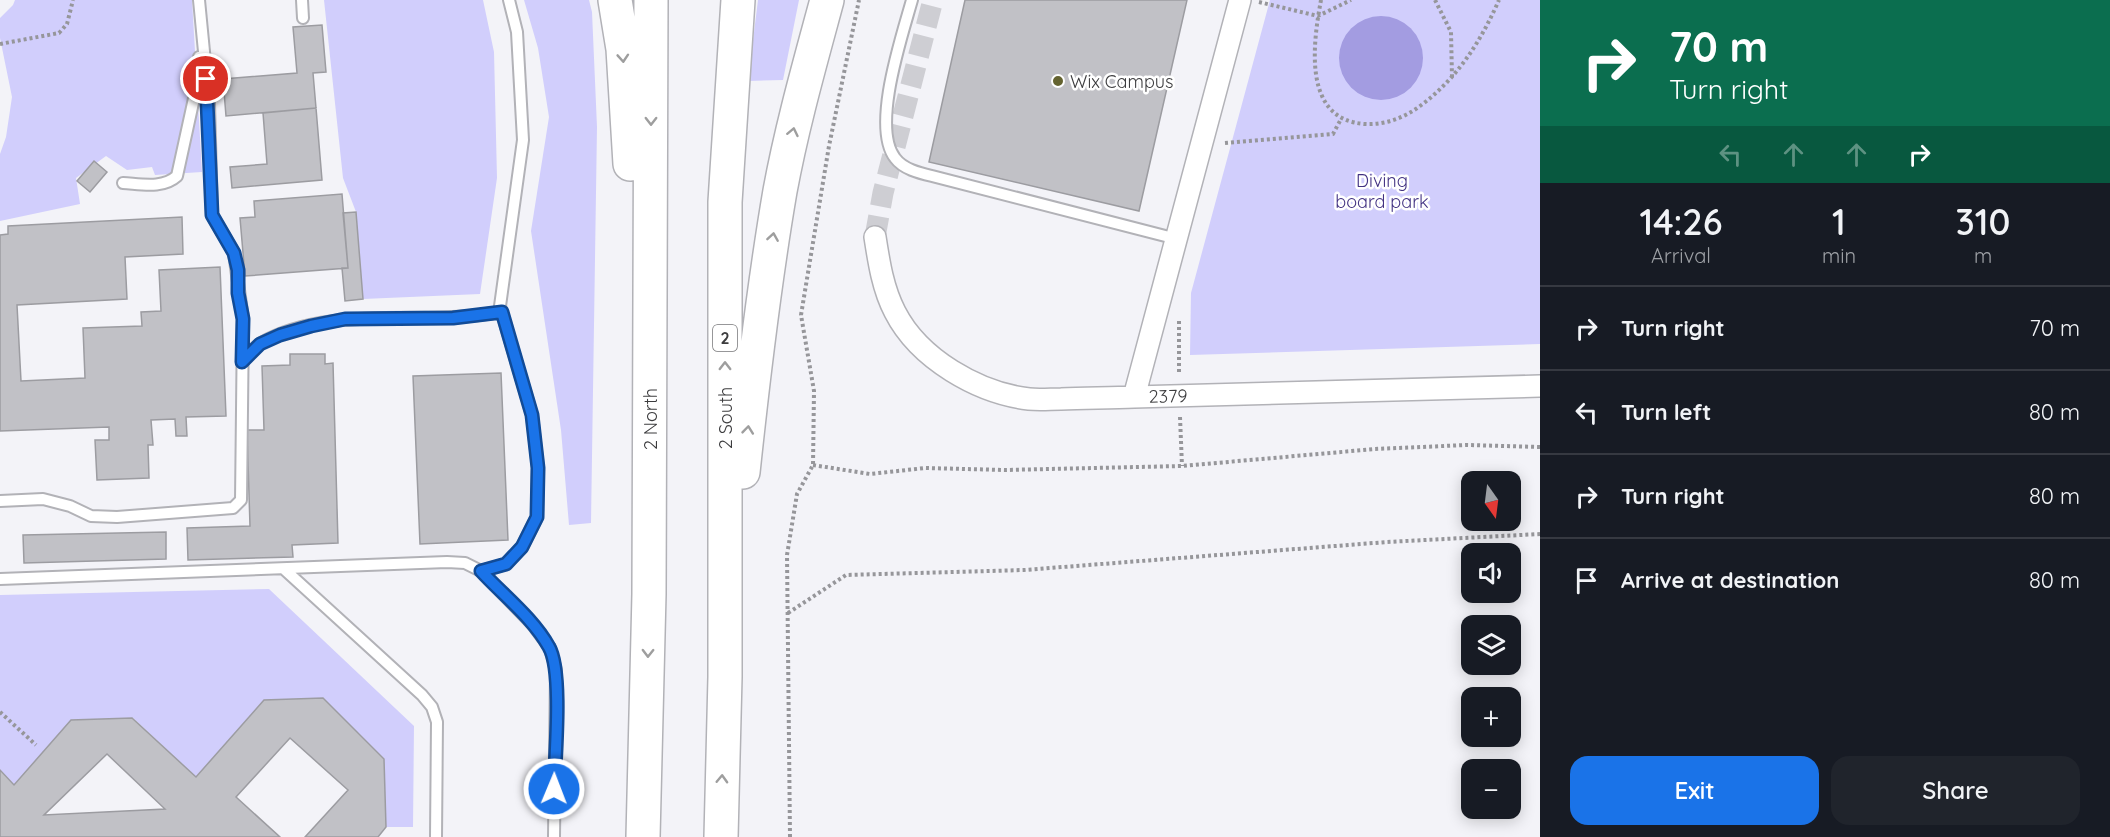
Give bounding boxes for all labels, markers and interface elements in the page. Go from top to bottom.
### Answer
text: 70 m [1669,20,1768,73]
icon: right [1570,24,1648,102]
pin [180,53,231,104]
one-way arrow [616,53,629,62]
icon: arrive [189,62,222,95]
place label: Wix Campus [1070,70,1174,93]
text: Turn right [1669,72,1788,106]
marker: Wix Campus [1051,74,1065,88]
one-way arrow [645,117,657,126]
one-way arrow [786,127,799,137]
icon: left [1714,138,1747,171]
icon: ahead [1777,138,1810,171]
icon: ahead [1840,138,1873,171]
icon: right [1903,138,1936,171]
park label: Diving board park [1335,169,1429,213]
text: 14:26 [1640,199,1722,244]
text: 1 [1832,199,1846,244]
text: 310 [1956,199,2010,244]
one-way arrow [766,232,778,242]
text: Arrival [1651,243,1711,268]
text: min [1822,243,1856,268]
text: m [1974,243,1992,268]
icon: right [1570,312,1603,345]
text: Turn right [1621,314,1725,342]
text: 70 m [2030,314,2080,342]
road number: 2 [713,325,737,351]
one-way arrow [719,362,731,371]
street label: 2379 [1148,384,1188,408]
street label: 2 South [714,387,737,449]
street label: 2 North [639,388,662,450]
icon: left [1570,396,1603,429]
text: Turn left [1621,398,1711,426]
text: 80 m [2029,398,2080,426]
one-way arrow [741,426,754,435]
north arrow [1461,471,1521,531]
map controls [1461,471,1521,819]
icon: right [1570,480,1603,513]
text: Turn right [1621,482,1725,510]
text: 80 m [2029,482,2080,510]
button: sound [1461,543,1521,603]
icon: arrive [1570,564,1603,597]
text: Arrive at destination [1621,566,1839,594]
text: 80 m [2029,566,2080,594]
button: layers [1461,615,1521,675]
one-way arrow [641,648,654,657]
button: + [1461,687,1521,747]
button: Exit [1570,756,1819,825]
button: Share [1831,756,2080,825]
position arrow [522,757,586,821]
button: − [1461,759,1521,819]
one-way arrow [716,774,728,783]

